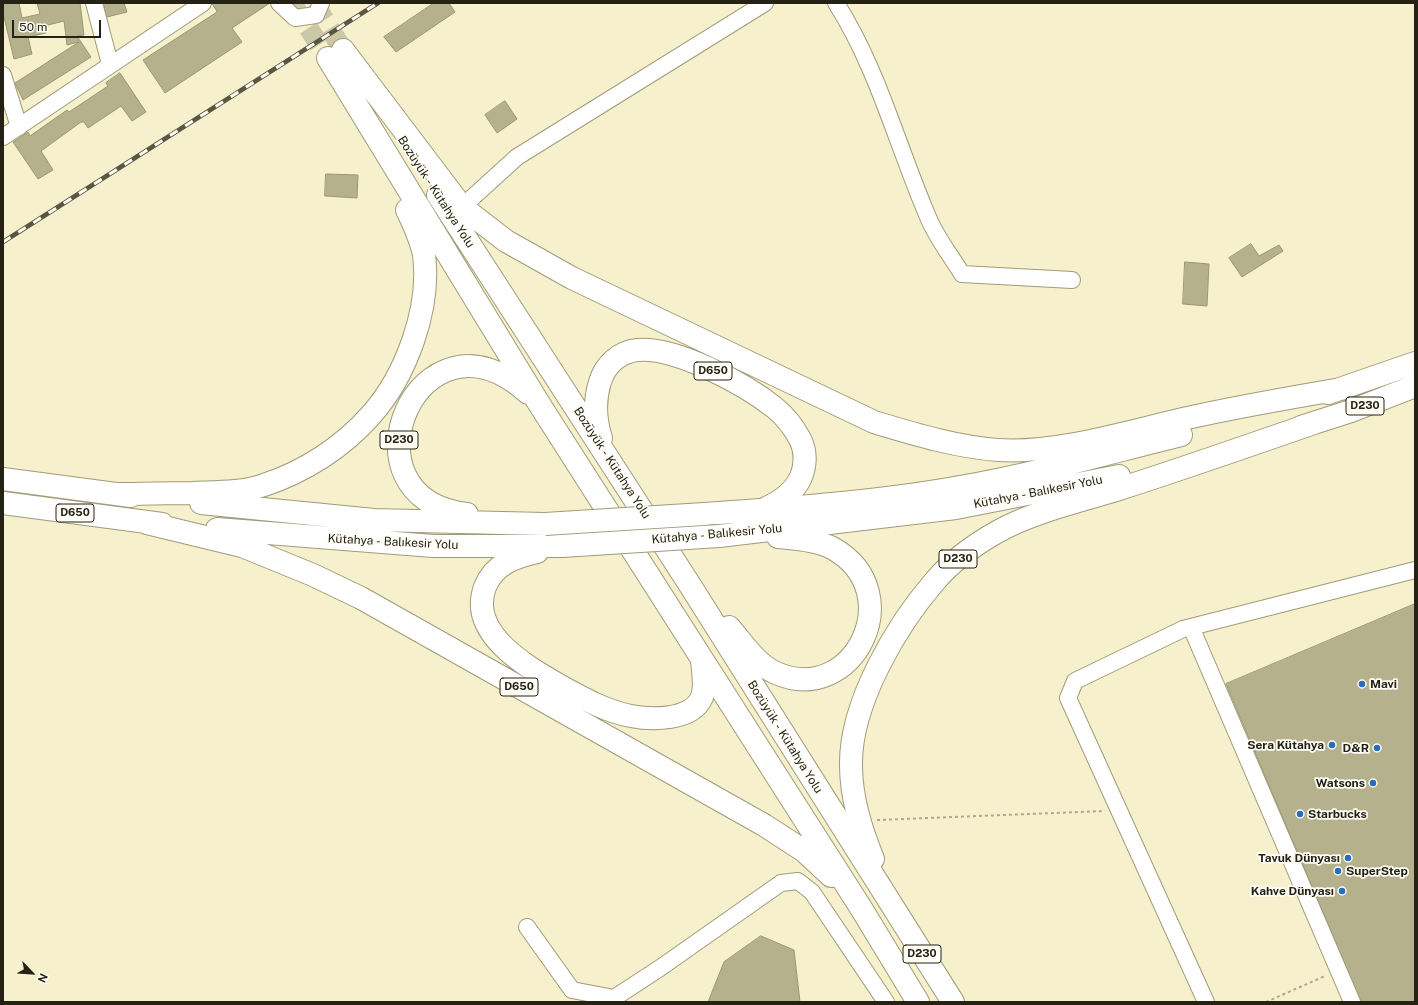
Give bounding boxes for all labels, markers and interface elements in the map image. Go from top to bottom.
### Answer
scale bar [14,12,103,38]
text: 50 m [19,20,47,34]
street label: Bozüyük - Kütahya Yolu [394,133,478,251]
road number: D650 [694,362,732,380]
road number: D230 [1346,397,1384,415]
street label: Bozüyük - Kütahya Yolu [570,404,654,522]
road number: D230 [380,431,418,449]
street label: Kütahya - Balıkesir Yolu [972,472,1104,512]
road number: D650 [56,504,94,522]
street label: Kütahya - Balıkesir Yolu [651,521,783,547]
street label: Kütahya - Balıkesir Yolu [327,531,459,553]
road number: D230 [939,550,977,568]
place label: Mavi [1370,677,1397,691]
road number: D650 [500,678,538,696]
street label: Bozüyük - Kütahya Yolu [744,678,826,796]
marker: Mavi [1357,679,1367,689]
place label: Sera Kütahya [1247,738,1324,752]
marker: Sera Kütahya [1327,740,1337,750]
place label: D&R [1343,741,1369,755]
marker: D&R [1372,743,1382,753]
place label: Watsons [1316,776,1365,790]
marker: Watsons [1368,778,1378,788]
place label: Starbucks [1308,807,1367,821]
marker: Starbucks [1295,809,1305,819]
place label: Tavuk Dünyası [1258,851,1340,865]
marker: Tavuk Dünyası [1343,853,1353,863]
place label: SuperStep [1346,864,1408,878]
marker: SuperStep [1333,866,1343,876]
place label: Kahve Dünyası [1251,884,1334,898]
marker: Kahve Dünyası [1337,886,1347,896]
road number: D230 [903,945,941,963]
north arrow [12,953,52,993]
text: N [36,972,50,985]

